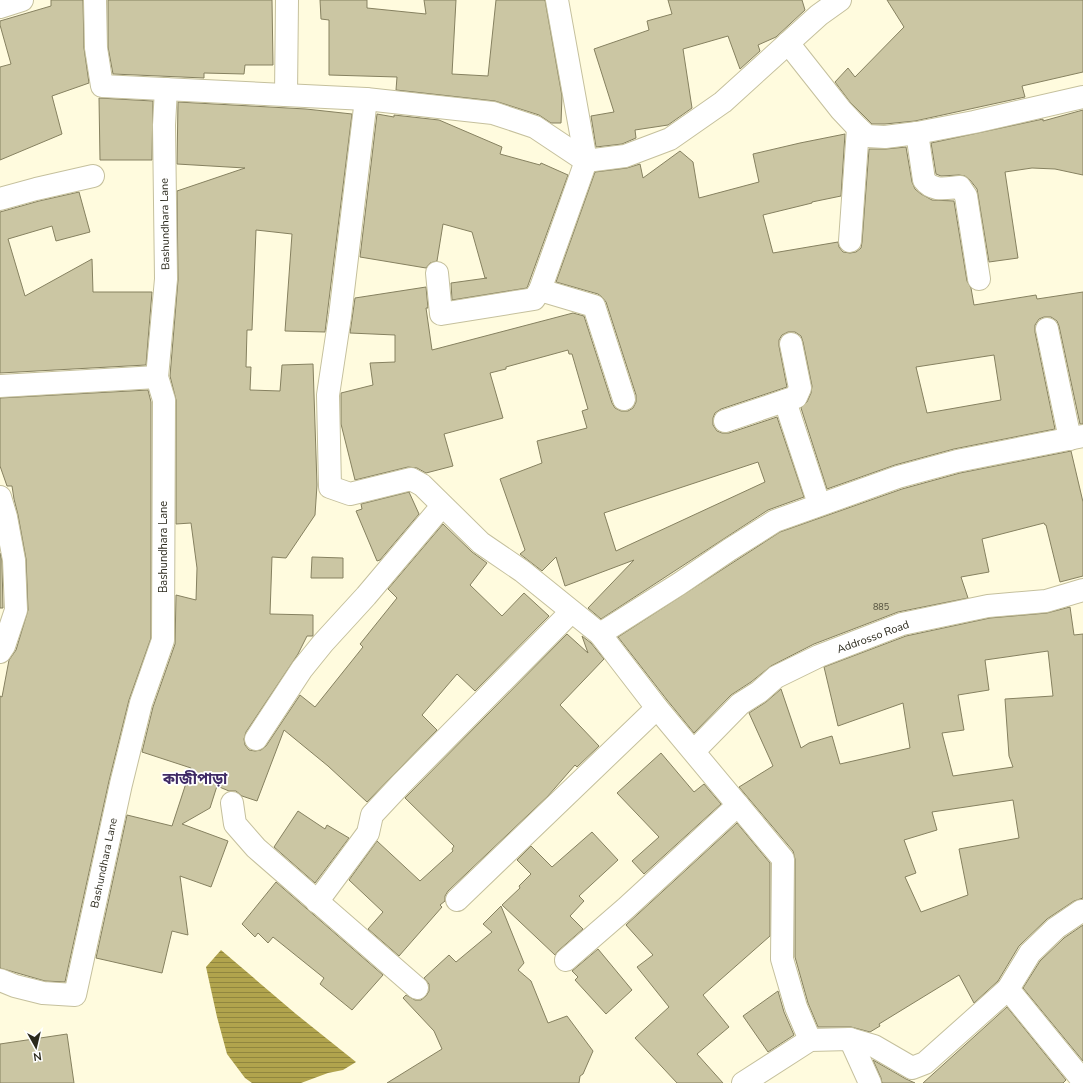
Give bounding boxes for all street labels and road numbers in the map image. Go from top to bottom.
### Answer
street label: Bashundhara Lane [157,178,173,270]
street label: Bashundhara Lane [156,501,171,593]
street label: Addrosso Road [835,617,911,657]
street label: Bashundhara Lane [87,816,121,910]

